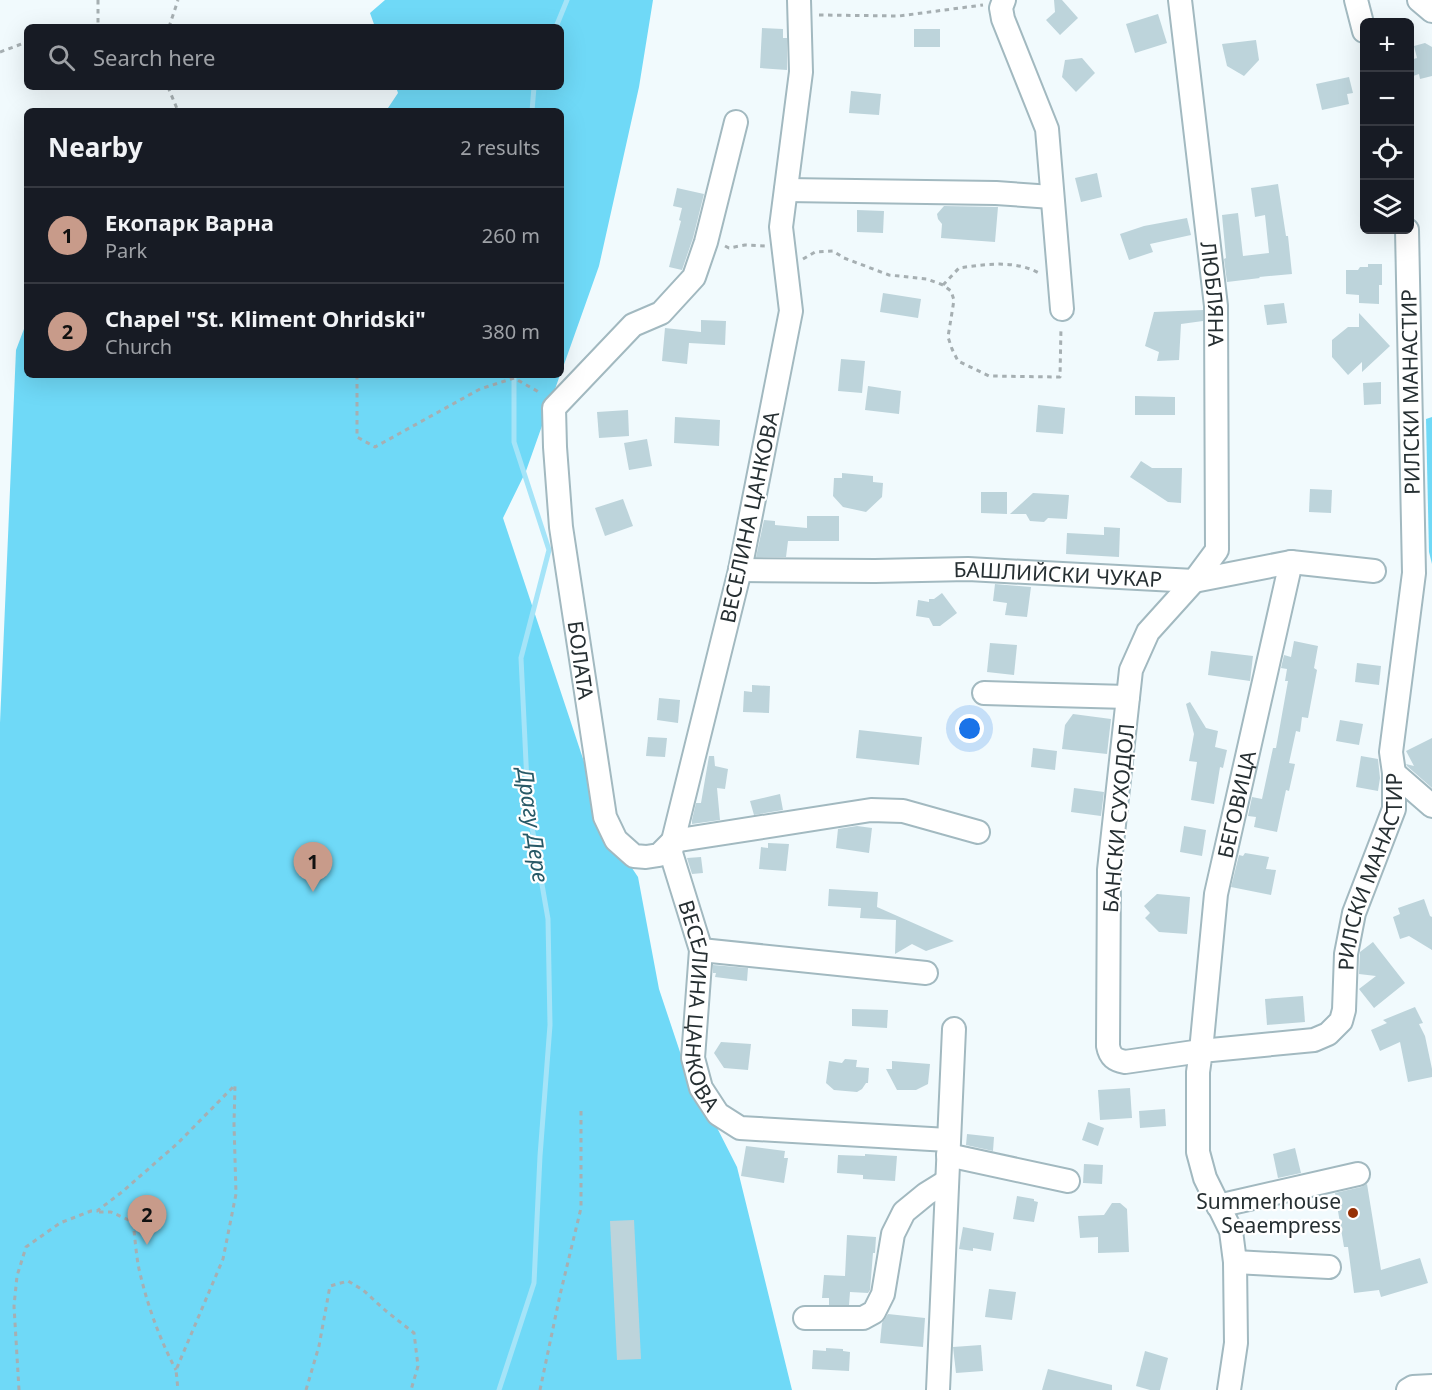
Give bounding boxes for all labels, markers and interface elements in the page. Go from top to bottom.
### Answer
map controls [1360,18,1414,234]
button: + [1360,18,1414,72]
search box [24,24,564,90]
icon: search [45,41,78,74]
text: Search here [93,42,215,72]
button: − [1360,72,1414,126]
button: locate [1360,126,1414,180]
text: Nearby [48,129,143,165]
text: 2 results [460,134,540,161]
button: layers [1360,180,1414,234]
text: Екопарк Варна [105,207,274,237]
text: 1 [62,222,73,249]
text: 260 m [482,222,540,249]
text: Park [105,237,147,264]
street label: ЛЮБЛЯНА [1195,240,1230,347]
street label: РИЛСКИ МАНАСТИР [1394,289,1426,495]
text: Chapel "St. Kliment Ohridski" [105,303,426,333]
text: 2 [62,318,73,345]
text: 380 m [482,318,540,345]
text: Church [105,333,172,360]
street label: ВЕСЕЛИНА ЦАНКОВА [713,408,785,625]
street label: БАШЛИЙСКИ ЧУКАР [953,555,1163,593]
street label: БОЛАТА [562,619,600,702]
your location [955,714,984,743]
street label: БАНСКИ СУХОДОЛ [1096,722,1140,914]
street label: БЕГОВИЦА [1211,747,1262,861]
water label: Драгу Дере [511,764,557,885]
street label: РИЛСКИ МАНАСТИР [1331,773,1408,971]
pin: 1 [294,842,332,892]
street label: ВЕСЕЛИНА ЦАНКОВА [672,897,727,1117]
place label: Summerhouse Seaempress [1196,1187,1341,1239]
pin: 2 [128,1196,166,1245]
marker: Summerhouse Seaempress [1346,1206,1360,1220]

